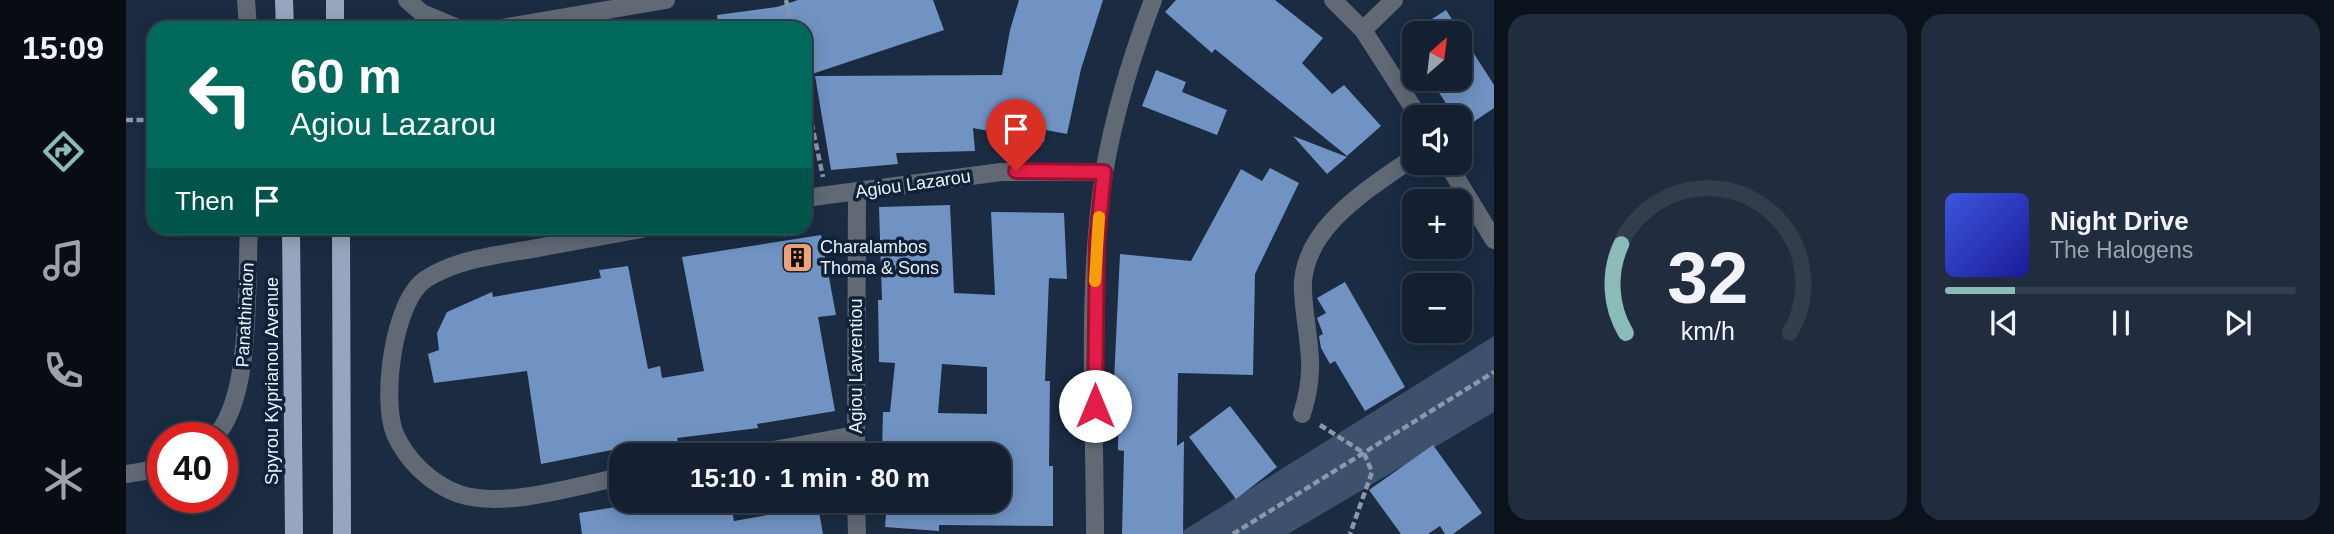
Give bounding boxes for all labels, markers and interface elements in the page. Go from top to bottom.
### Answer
north arrow [1402,21,1472,91]
map controls [1402,21,1472,343]
text: 15:09 [22,30,104,66]
icon: left [175,49,266,140]
text: 60 m [290,49,402,103]
pin [986,99,1046,171]
button: sound [1402,105,1472,175]
text: Agiou Lazarou [290,106,496,142]
icon: arrive [997,110,1035,148]
icon: directions [39,127,88,176]
street label: Agiou Lazarou [854,166,972,202]
icon: arrive [248,182,286,220]
text: Then [175,186,234,216]
button: + [1402,189,1472,259]
text: Night Drive [2050,206,2189,236]
icon: music [39,236,88,285]
place label: Charalambos Thoma & Sons [820,237,939,278]
text: 32 [1667,237,1748,318]
text: The Halogens [2050,237,2193,263]
building icon: Charalambos Thoma & Sons [780,240,814,274]
street label: Panathinaion [232,262,258,368]
button: − [1402,273,1472,343]
street label: Spyrou Kyprianou Avenue [262,277,282,485]
street label: Agiou Lavrentiou [846,298,866,434]
icon: previous [1985,304,2023,342]
icon: pause [2102,304,2140,342]
icon: next [2219,304,2257,342]
text: km/h [1680,317,1735,345]
icon: phone [39,346,88,395]
position arrow [1058,369,1132,443]
speed limit sign: 40 [147,422,238,513]
icon: climate [39,455,88,504]
text: 15:10 · 1 min · 80 m [690,463,930,493]

